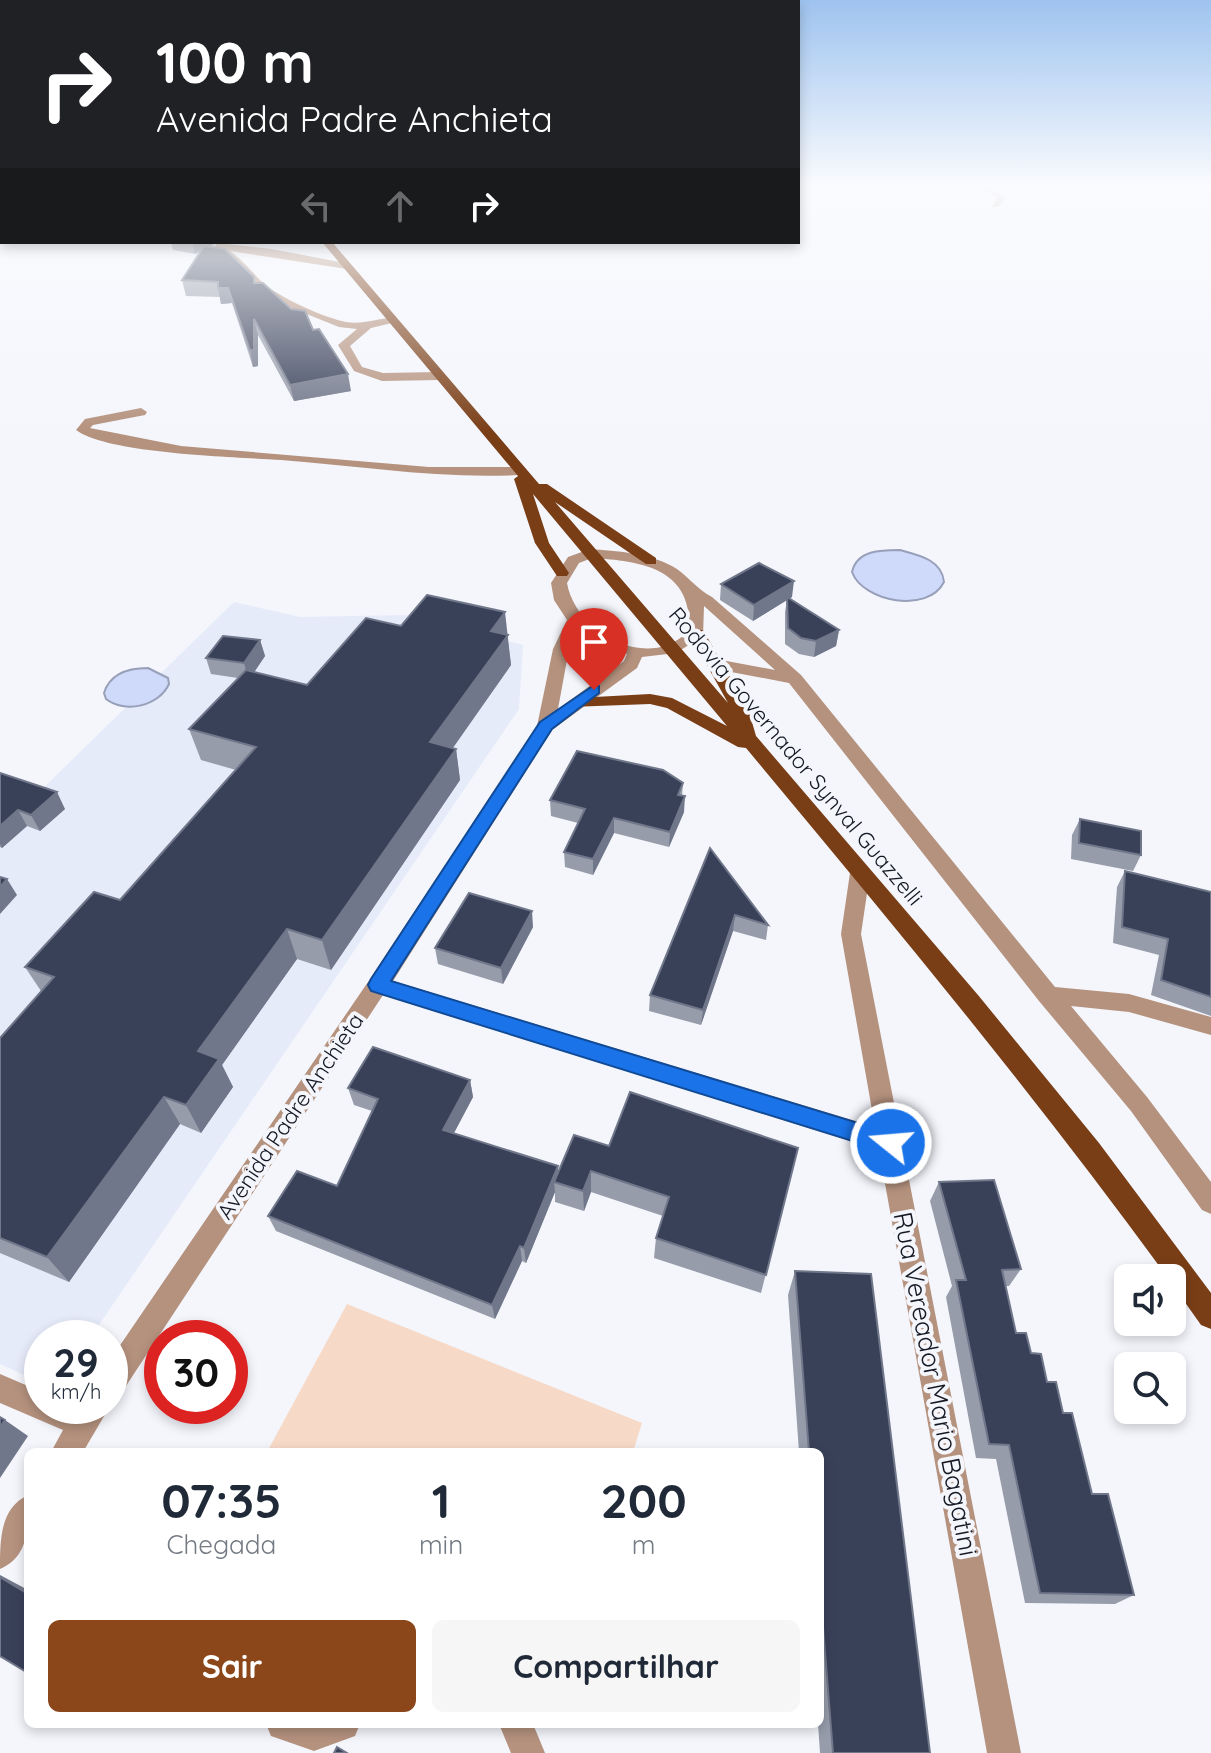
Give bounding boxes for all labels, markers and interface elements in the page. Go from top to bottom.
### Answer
text: 100 m [156,27,314,97]
icon: right [24,32,128,136]
text: Avenida Padre Anchieta [156,96,553,141]
icon: left [294,184,338,228]
icon: ahead [378,184,422,228]
icon: right [462,184,506,228]
street label: Rodovia Governador Synval Guazzelli [663,601,929,911]
pin [560,608,628,690]
icon: arrive [572,620,616,664]
street label: Avenida Padre Anchieta [211,1008,369,1224]
position arrow [849,1101,933,1185]
street label: Rua Vereador Mario Bagatini [886,1209,986,1559]
map controls [1114,1264,1186,1424]
button: sound [1114,1264,1186,1336]
speed limit sign: 30 [144,1320,248,1424]
text: 29 [53,1337,99,1387]
button: search [1114,1352,1186,1424]
text: km/h [51,1379,101,1404]
text: 07:35 [161,1470,282,1530]
text: 1 [432,1470,450,1530]
text: 200 [600,1470,687,1530]
text: Chegada [167,1528,276,1561]
text: min [419,1528,463,1561]
text: m [632,1528,655,1561]
button: Sair [48,1620,416,1712]
button: Compartilhar [432,1620,800,1712]

